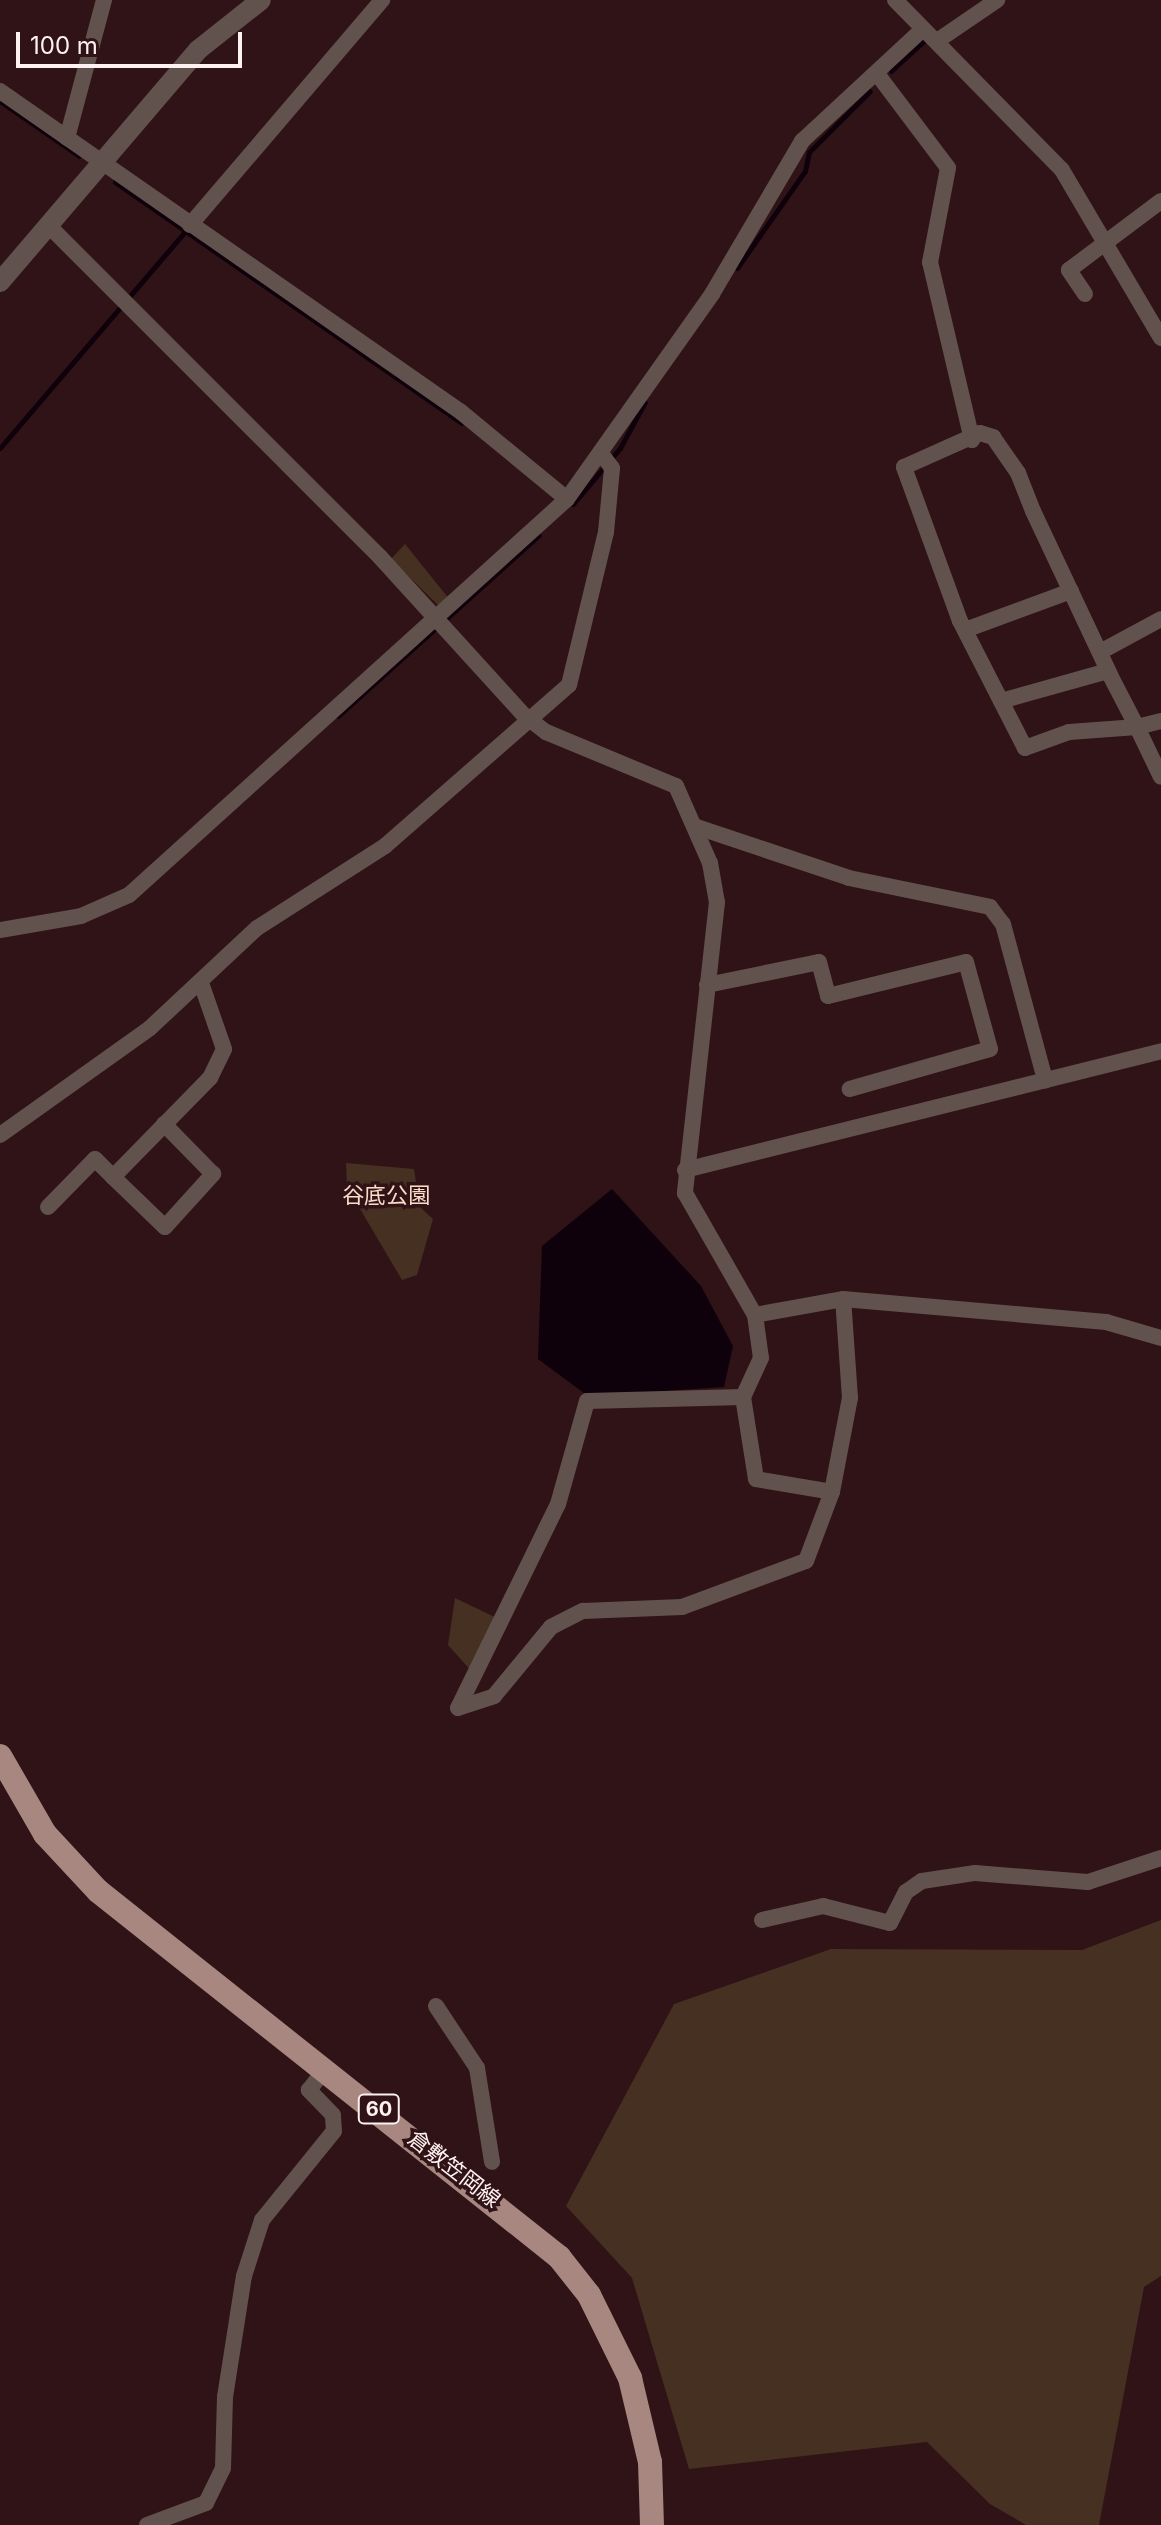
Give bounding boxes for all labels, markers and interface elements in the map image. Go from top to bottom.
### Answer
scale bar [20,16,246,66]
text: 100 m [30,31,98,60]
park label: 谷底公園 [342,1183,430,1209]
road number: 60 [357,2093,401,2125]
street label: 倉敷笠岡線 [403,2125,505,2213]

